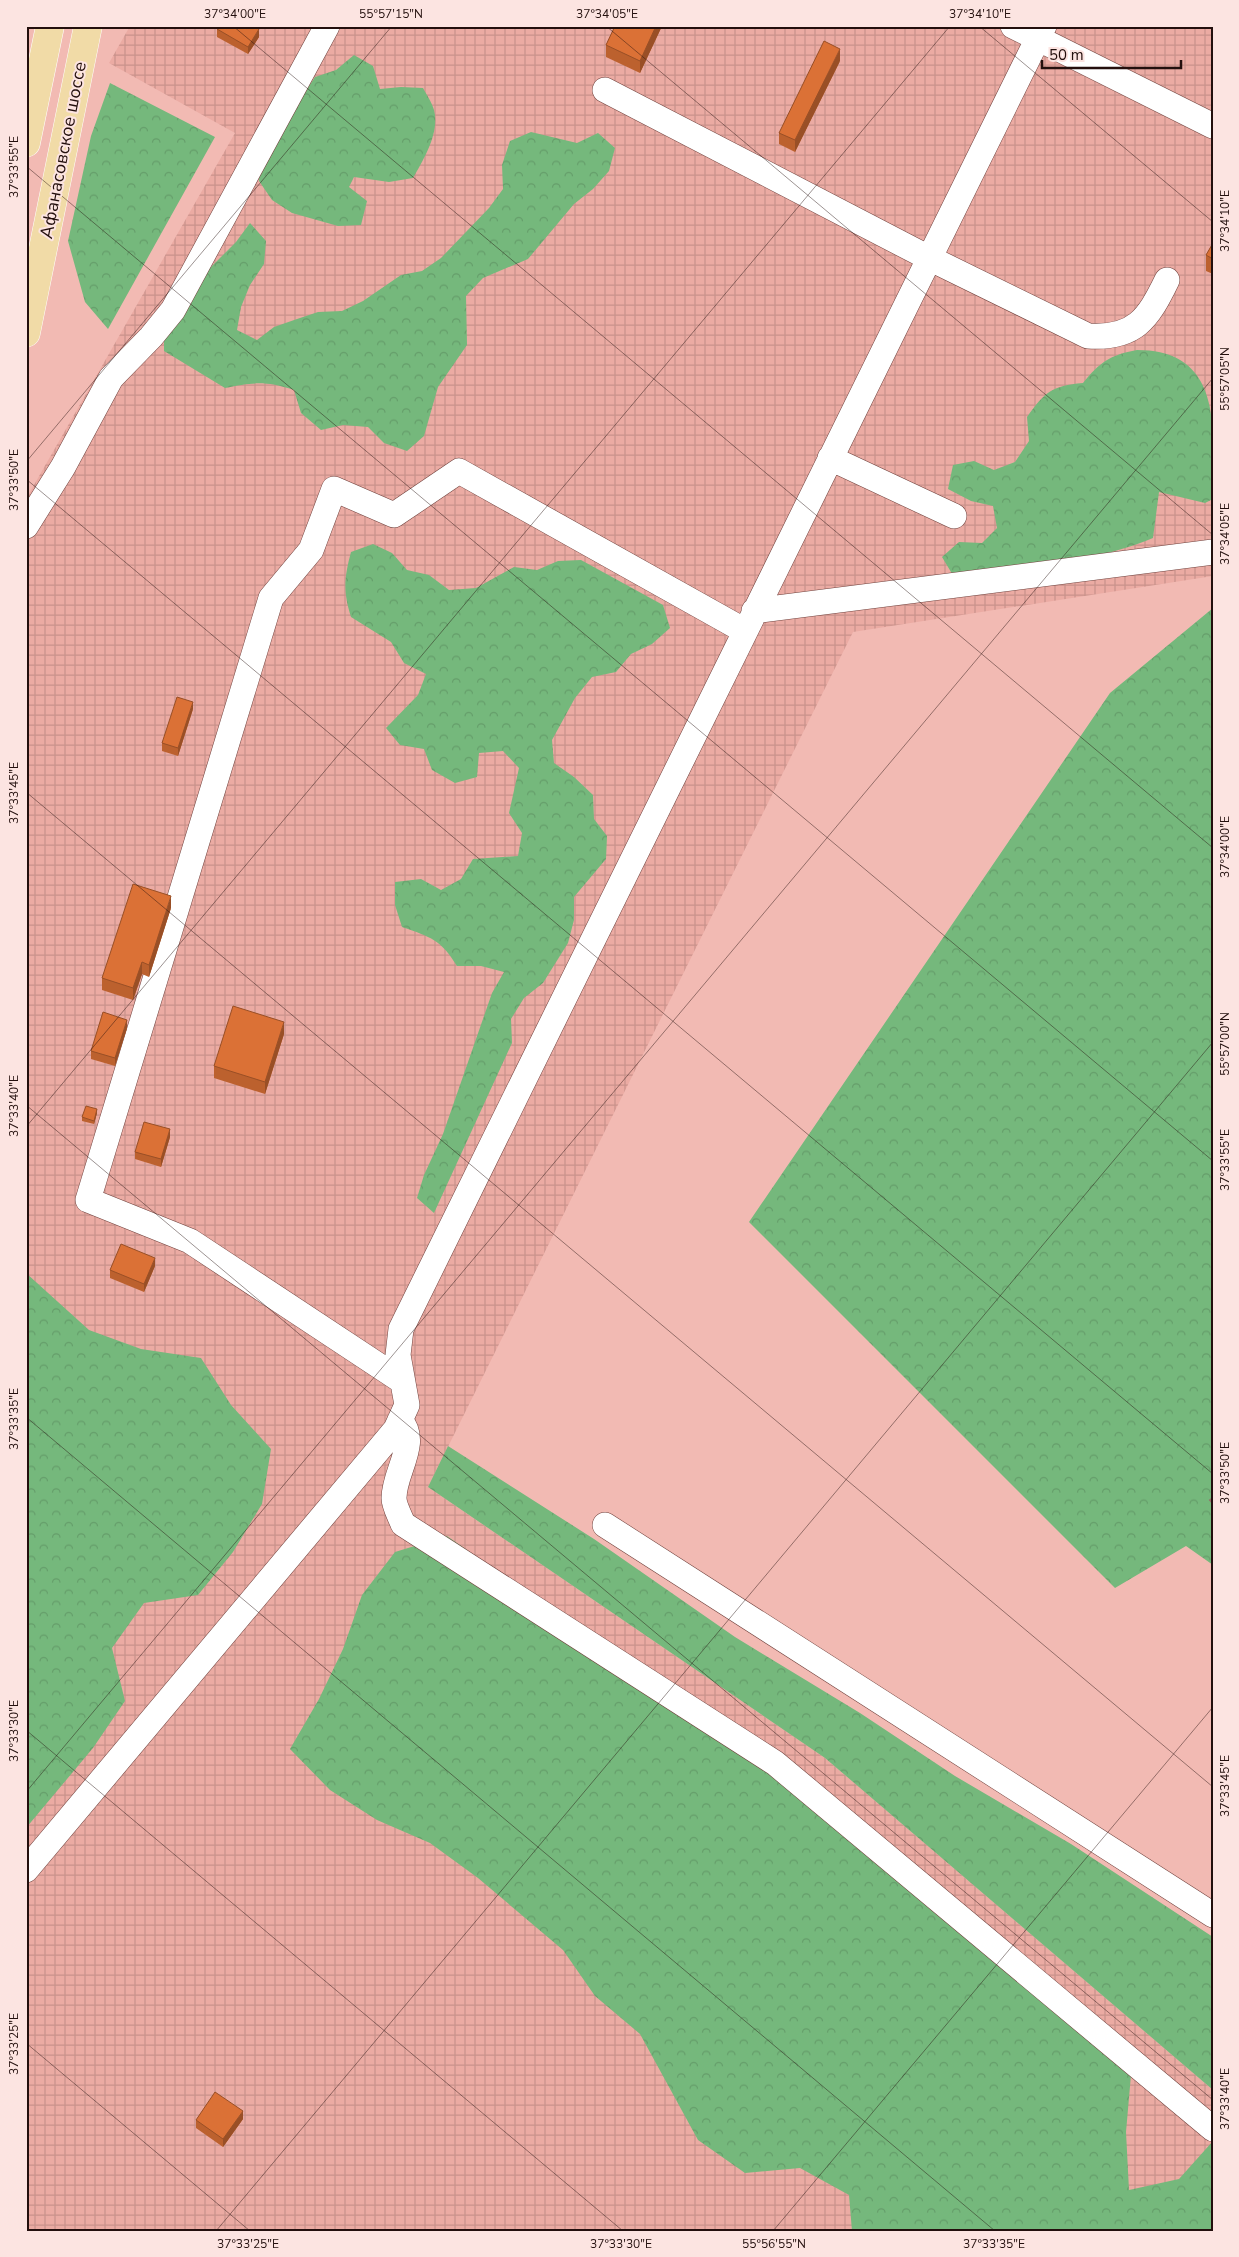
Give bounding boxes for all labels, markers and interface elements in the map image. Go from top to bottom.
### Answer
text: 37°34'00"E [204,6,266,22]
text: 55°57'15"N [359,6,423,22]
text: 37°34'05"E [576,6,638,22]
text: 37°34'10"E [949,6,1011,22]
scale bar [1042,38,1180,70]
text: 50 m [1049,45,1084,65]
street label: Афанасовское шоссе [34,59,92,241]
text: 37°33'55"E [6,136,22,198]
text: 37°34'10"E [1217,190,1233,252]
text: 55°57'05"N [1217,347,1233,411]
text: 37°33'50"E [6,449,22,511]
text: 37°34'05"E [1217,503,1233,565]
text: 37°33'45"E [6,762,22,824]
text: 37°34'00"E [1217,816,1233,878]
text: 55°57'00"N [1217,1012,1233,1076]
text: 37°33'40"E [6,1075,22,1137]
text: 37°33'55"E [1217,1129,1233,1191]
text: 37°33'35"E [6,1388,22,1450]
text: 37°33'50"E [1217,1442,1233,1504]
text: 37°33'30"E [6,1700,22,1762]
text: 37°33'45"E [1217,1755,1233,1817]
text: 37°33'25"E [6,2013,22,2075]
text: 37°33'40"E [1217,2068,1233,2130]
text: 37°33'25"E [217,2236,279,2252]
text: 37°33'30"E [590,2236,652,2252]
text: 55°56'55"N [742,2236,806,2252]
text: 37°33'35"E [963,2236,1025,2252]

